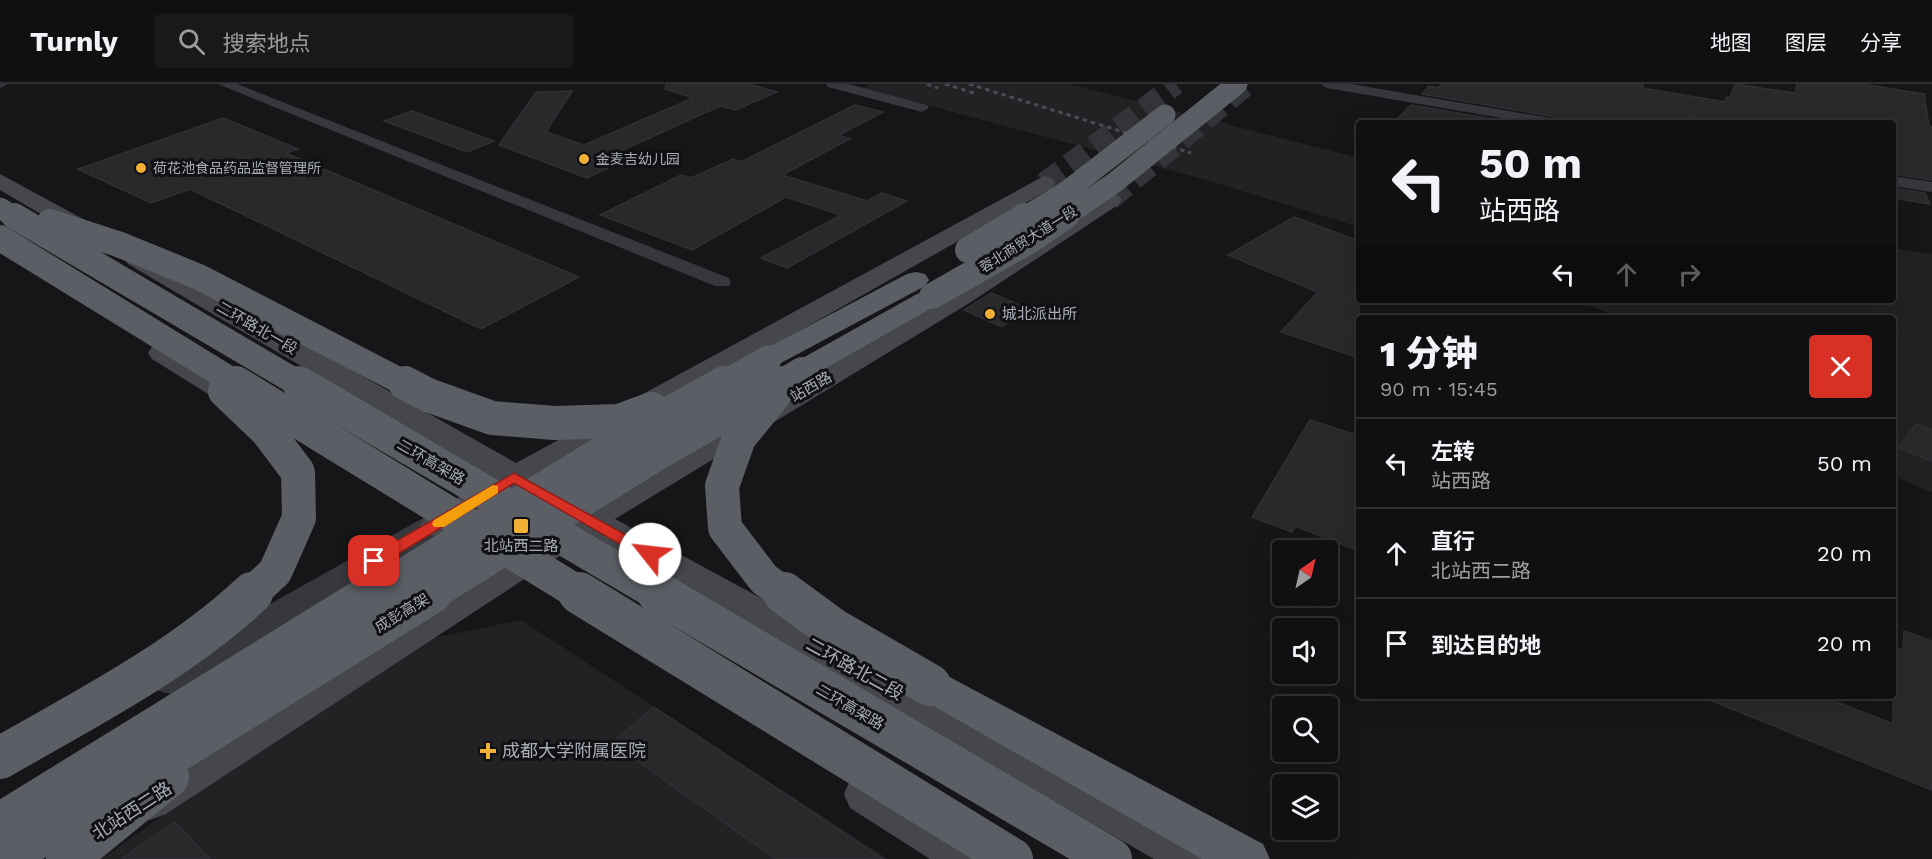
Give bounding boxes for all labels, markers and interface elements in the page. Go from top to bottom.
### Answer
search box [154,14,574,68]
text: Turnly [30,25,118,58]
icon: search [175,25,208,58]
text: 地图 [1710,30,1752,55]
text: 图层 [1785,30,1827,55]
text: 分享 [1860,30,1902,55]
text: 搜索地点 [223,31,311,56]
text: 50 m [1479,139,1582,188]
icon: left [1380,144,1458,222]
place label: 金麦吉幼儿园 [596,151,680,167]
marker: 金麦吉幼儿园 [577,152,591,166]
place label: 荷花池食品药品监督管理所 [153,160,321,176]
marker: 荷花池食品药品监督管理所 [134,161,148,175]
text: 站西路 [1479,195,1560,227]
street label: 蓉北商贸大道一段 [976,203,1080,275]
icon: left [1547,258,1580,291]
icon: ahead [1610,258,1643,291]
icon: right [1673,258,1706,291]
street label: 二环路北一段 [214,298,300,358]
place label: 城北派出所 [1002,305,1077,323]
marker: 城北派出所 [983,307,997,321]
text: 1 分钟 [1380,333,1478,375]
button: close [1809,335,1872,398]
street label: 站西路 [787,368,835,406]
text: 90 m · 15:45 [1380,377,1498,401]
street label: 二环高架路 [394,435,468,489]
text: 左转 [1431,439,1475,464]
icon: left [1380,447,1413,480]
text: 50 m [1817,451,1872,476]
text: 站西路 [1431,469,1491,493]
marker: 北站西二路 [512,517,530,535]
position arrow [618,522,682,586]
text: 直行 [1431,529,1475,554]
pin [348,535,399,586]
place label: 北站西二路 [483,537,559,555]
icon: ahead [1380,537,1413,570]
north arrow [1272,540,1338,606]
map controls [1272,540,1338,840]
text: 20 m [1817,541,1872,566]
icon: arrive [357,544,390,577]
text: 北站西二路 [1431,559,1531,583]
street label: 成彭高架 [372,590,432,636]
button: sound [1272,618,1338,684]
icon: arrive [1380,627,1413,660]
text: 20 m [1817,631,1872,656]
street label: 二环路北二段 [803,633,908,704]
text: 到达目的地 [1431,633,1541,658]
street label: 二环高架路 [813,680,887,734]
button: search [1272,696,1338,762]
place label: 成都大学附属医院 [502,740,646,761]
marker: 成都大学附属医院 [479,742,497,760]
button: layers [1272,774,1338,840]
street label: 北站西二路 [88,777,175,844]

